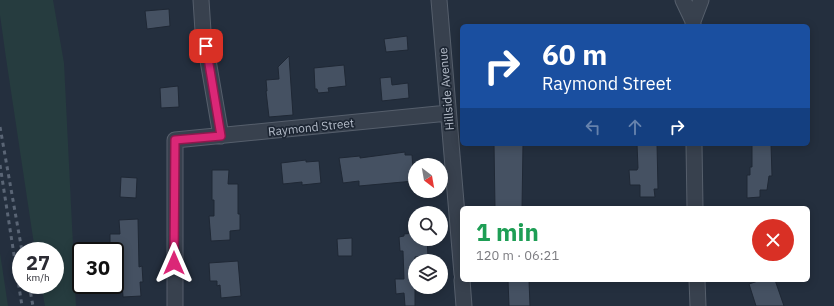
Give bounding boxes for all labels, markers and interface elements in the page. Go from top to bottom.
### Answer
pin [189,29,223,63]
icon: arrive [195,35,217,57]
text: 60 m [542,36,607,73]
icon: right [476,40,528,92]
street label: Hillside Avenue [435,46,457,131]
text: Raymond Street [542,72,672,95]
street label: Raymond Street [267,115,355,139]
icon: left [582,116,604,138]
icon: ahead [624,116,646,138]
icon: right [666,116,688,138]
north arrow [408,158,448,198]
map controls [408,158,448,294]
button: search [408,206,448,246]
text: 1 min [476,216,539,248]
button: close [752,219,794,261]
speed limit sign: 30 [72,242,124,294]
position arrow [153,242,195,284]
text: 120 m · 06:21 [476,247,559,264]
text: 27 [26,249,50,276]
button: layers [408,254,448,294]
text: km/h [26,271,50,284]

